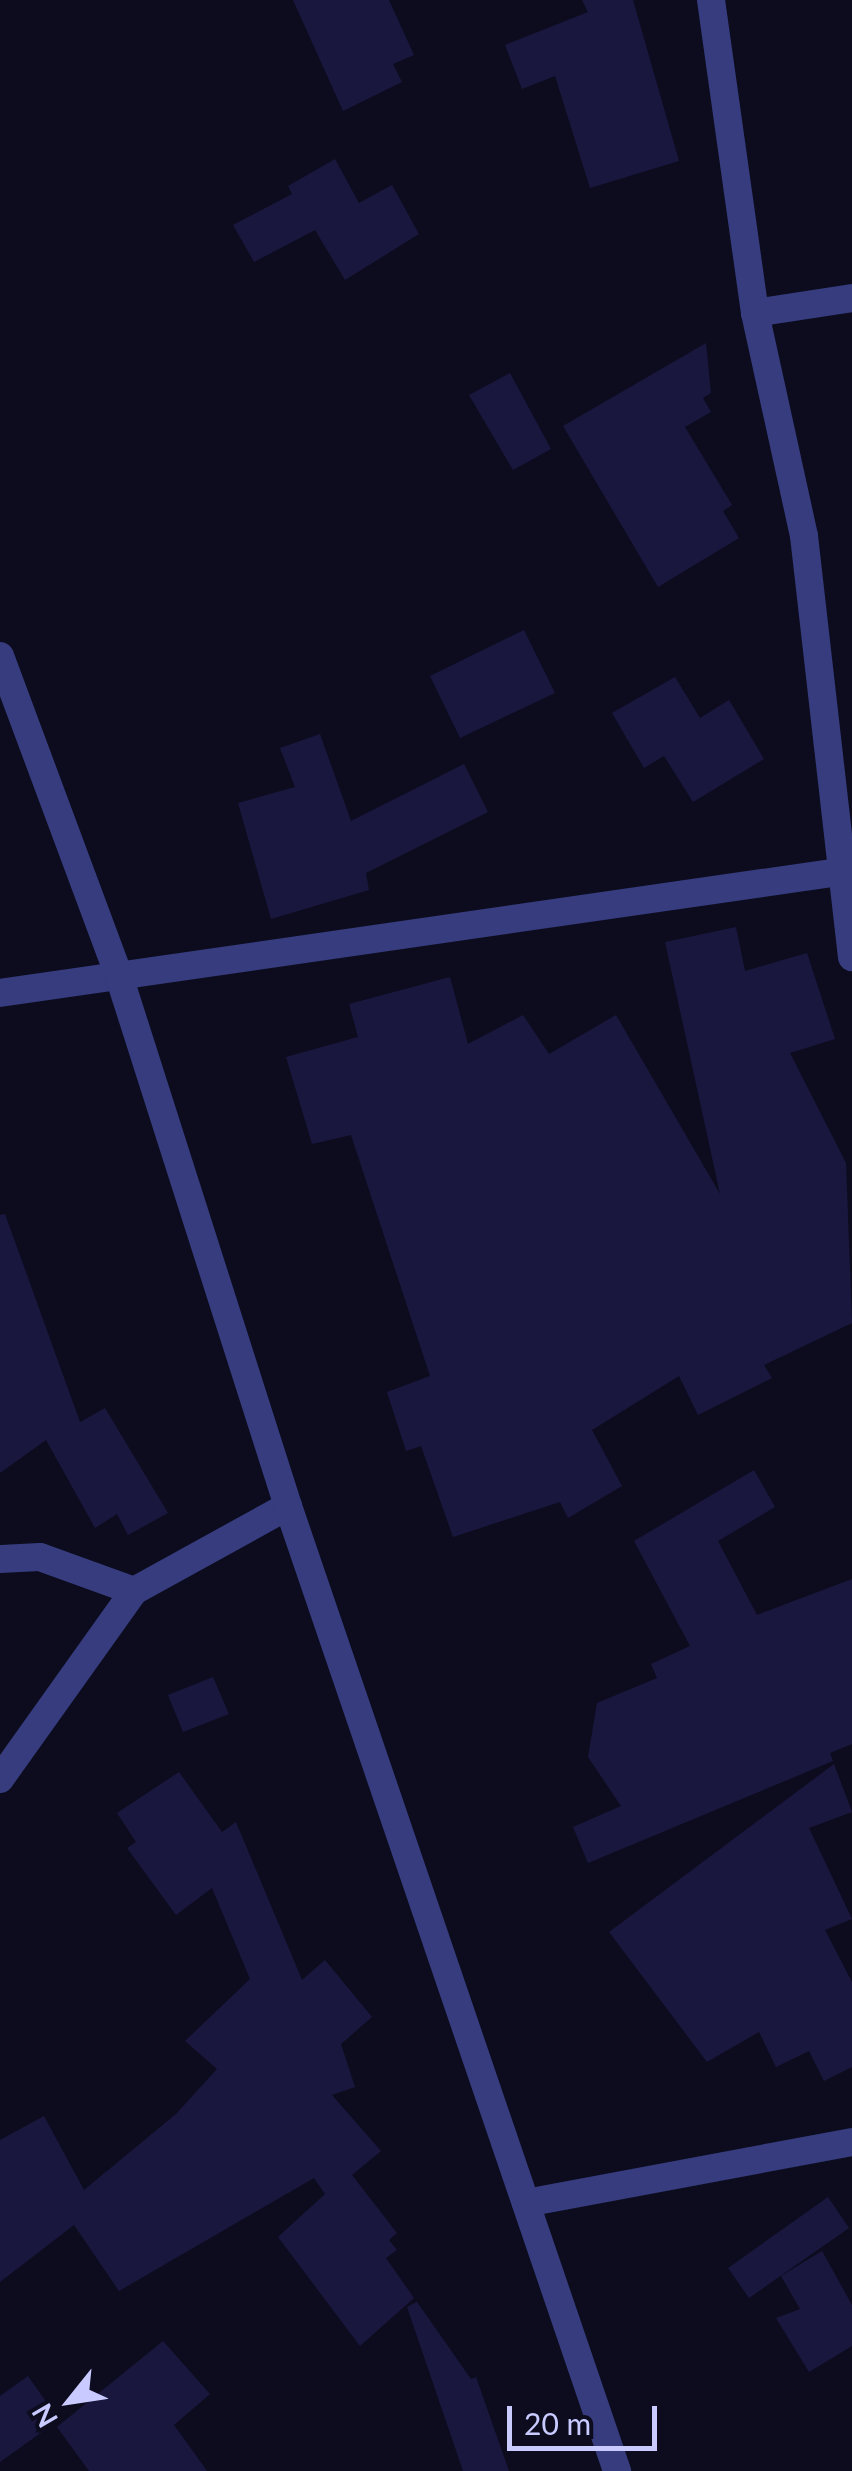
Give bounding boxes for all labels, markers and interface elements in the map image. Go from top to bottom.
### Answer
north arrow [20,2351,120,2451]
scale bar [512,2386,662,2448]
text: N [24,2398,64,2434]
text: 20 m [524,2405,591,2441]

